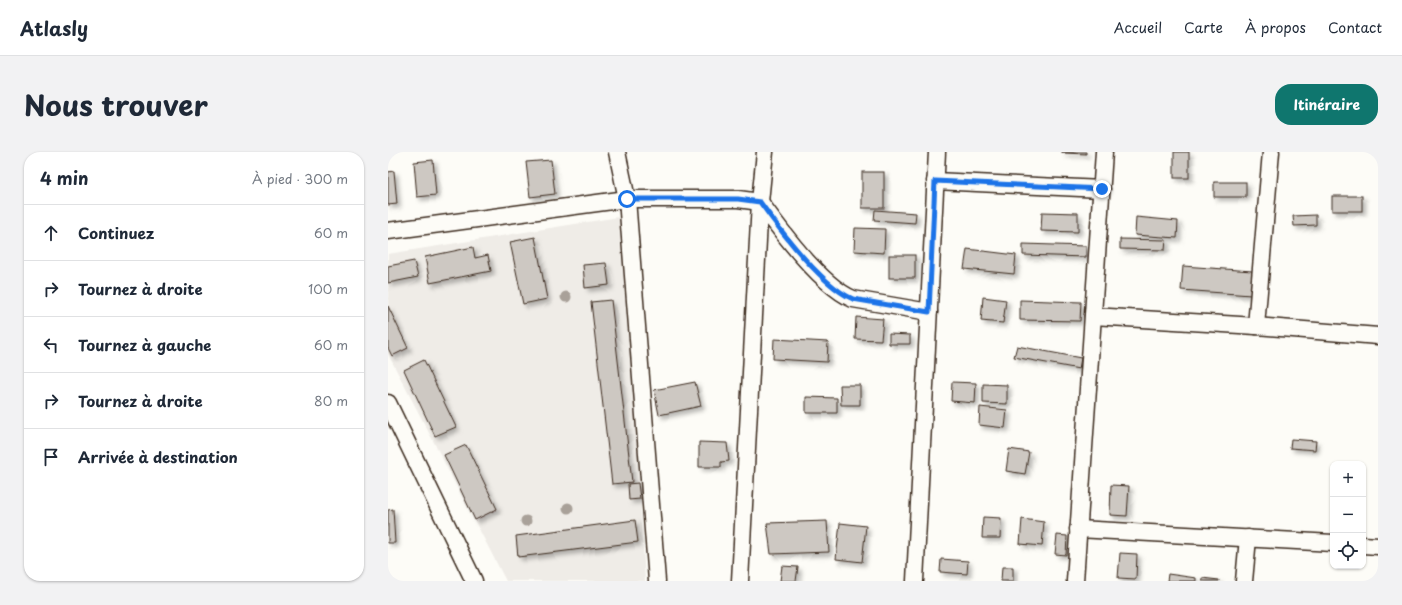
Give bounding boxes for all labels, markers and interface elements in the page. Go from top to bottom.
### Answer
text: Atlasly [20,14,88,42]
text: Accueil [1114,17,1162,38]
text: Carte [1184,17,1223,38]
text: À propos [1245,17,1306,38]
text: Contact [1328,17,1382,38]
text: Nous trouver [24,83,208,126]
button: Itinéraire [1275,84,1378,125]
text: 4 min [40,165,88,191]
text: À pied · 300 m [252,169,348,188]
route end [1093,180,1111,198]
route start [618,190,636,208]
text: Continuez [78,221,154,244]
icon: ahead [40,222,62,244]
text: 60 m [314,223,348,242]
text: Tournez à droite [78,277,203,300]
icon: right [40,278,62,300]
text: 100 m [308,279,348,298]
text: Tournez à gauche [78,333,212,356]
icon: left [40,334,62,356]
text: 60 m [314,335,348,354]
text: Tournez à droite [78,389,203,412]
icon: right [40,390,62,412]
text: 80 m [314,391,348,410]
text: Arrivée à destination [78,445,238,468]
icon: arrive [40,446,62,468]
map controls [1330,461,1366,569]
button: + [1330,461,1366,497]
button: − [1330,497,1366,533]
button: locate [1330,533,1366,569]

